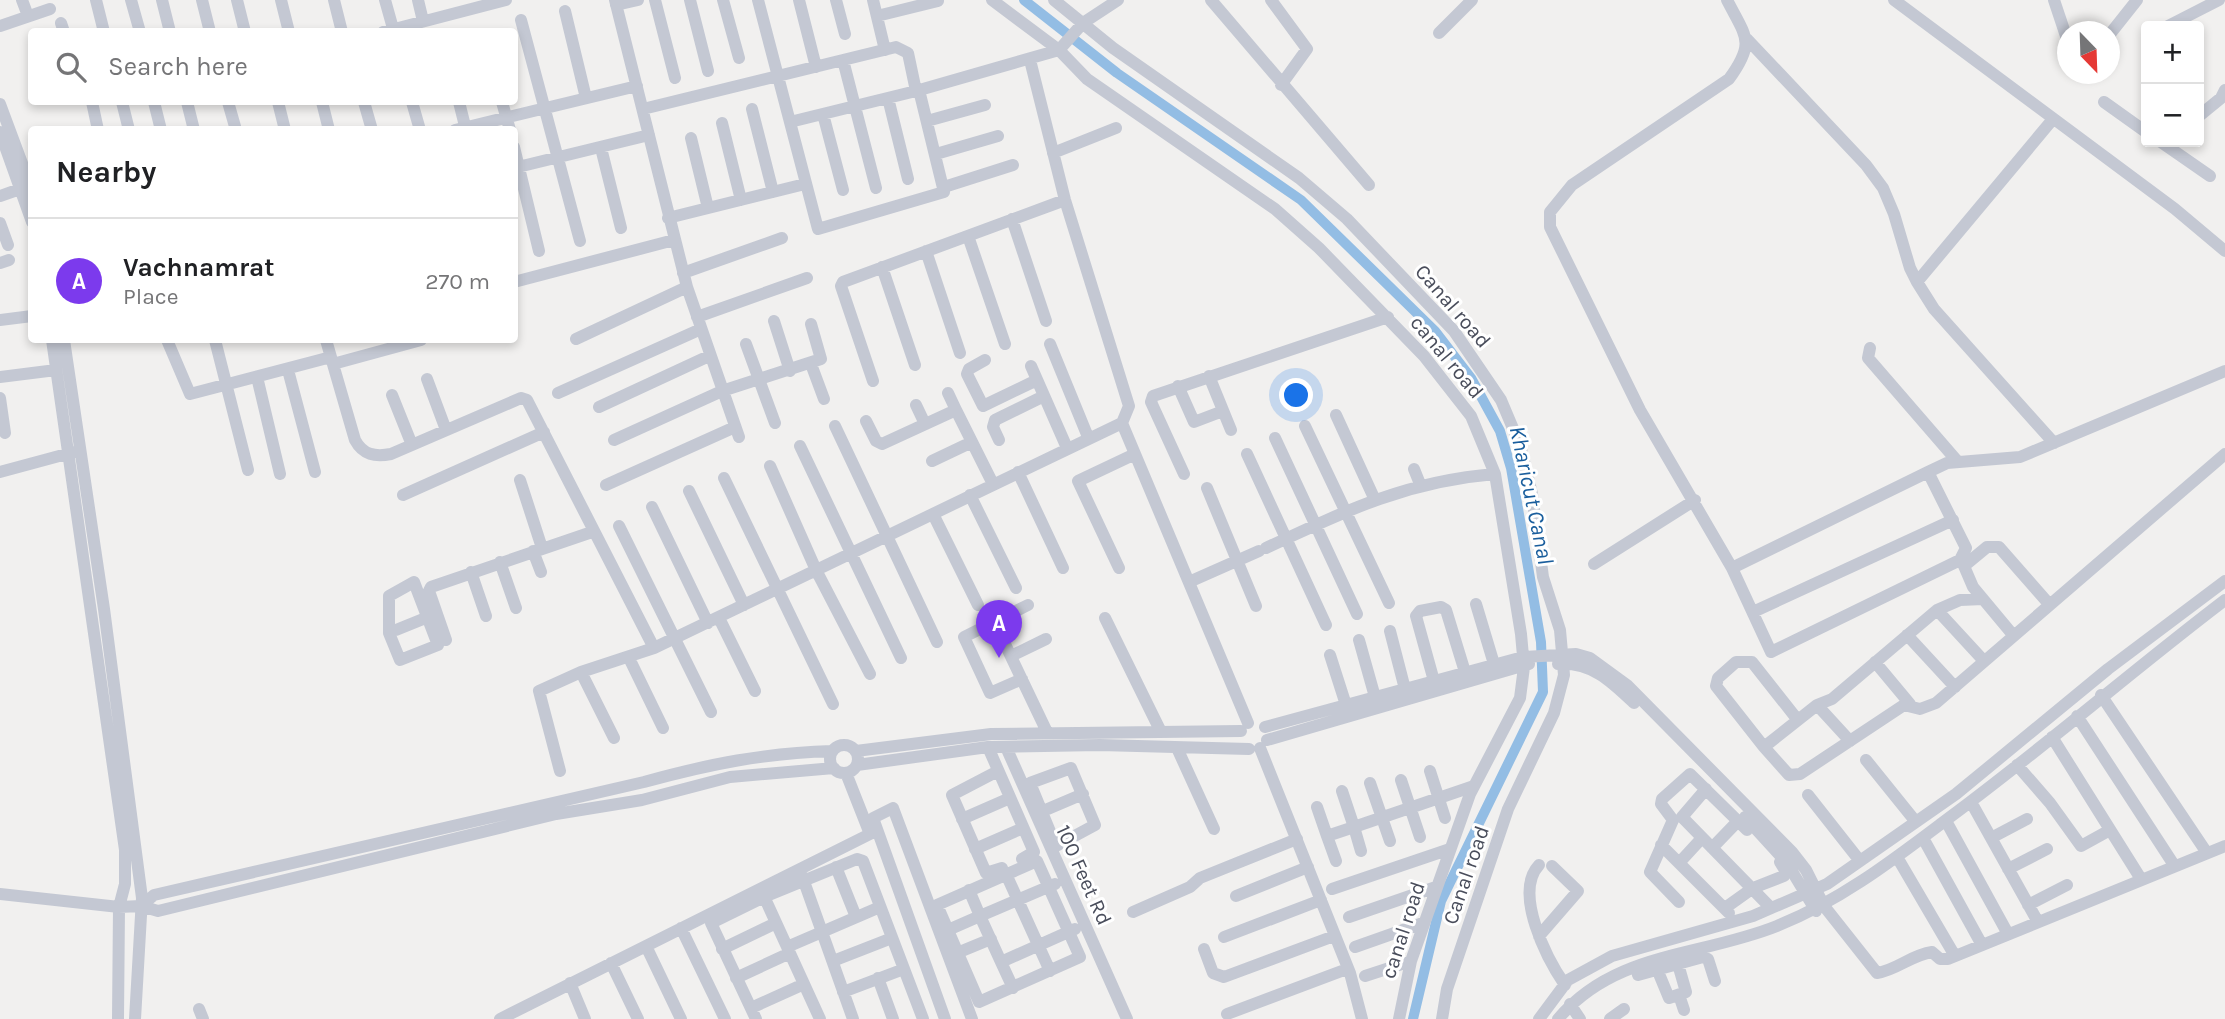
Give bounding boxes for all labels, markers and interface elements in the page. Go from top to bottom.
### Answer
north arrow [2057,21,2120,84]
map controls [2141,21,2204,147]
button: + [2141,21,2204,84]
search box [28,28,518,105]
icon: search [52,48,90,86]
text: Search here [108,51,248,82]
button: − [2141,84,2204,147]
text: Nearby [56,154,156,190]
text: Vachnamrat [123,252,275,283]
street label: Canal road [1410,259,1496,353]
text: A [72,268,86,295]
text: 270 m [425,268,490,295]
text: Place [123,283,179,310]
street label: canal road [1405,311,1489,403]
your location [1279,378,1313,412]
water label: Kharicut Canal [1504,423,1559,567]
pin: A [976,600,1022,658]
street label: 100 Feet Rd [1051,821,1117,929]
street label: Canal road [1438,823,1494,927]
street label: canal road [1376,878,1430,982]

